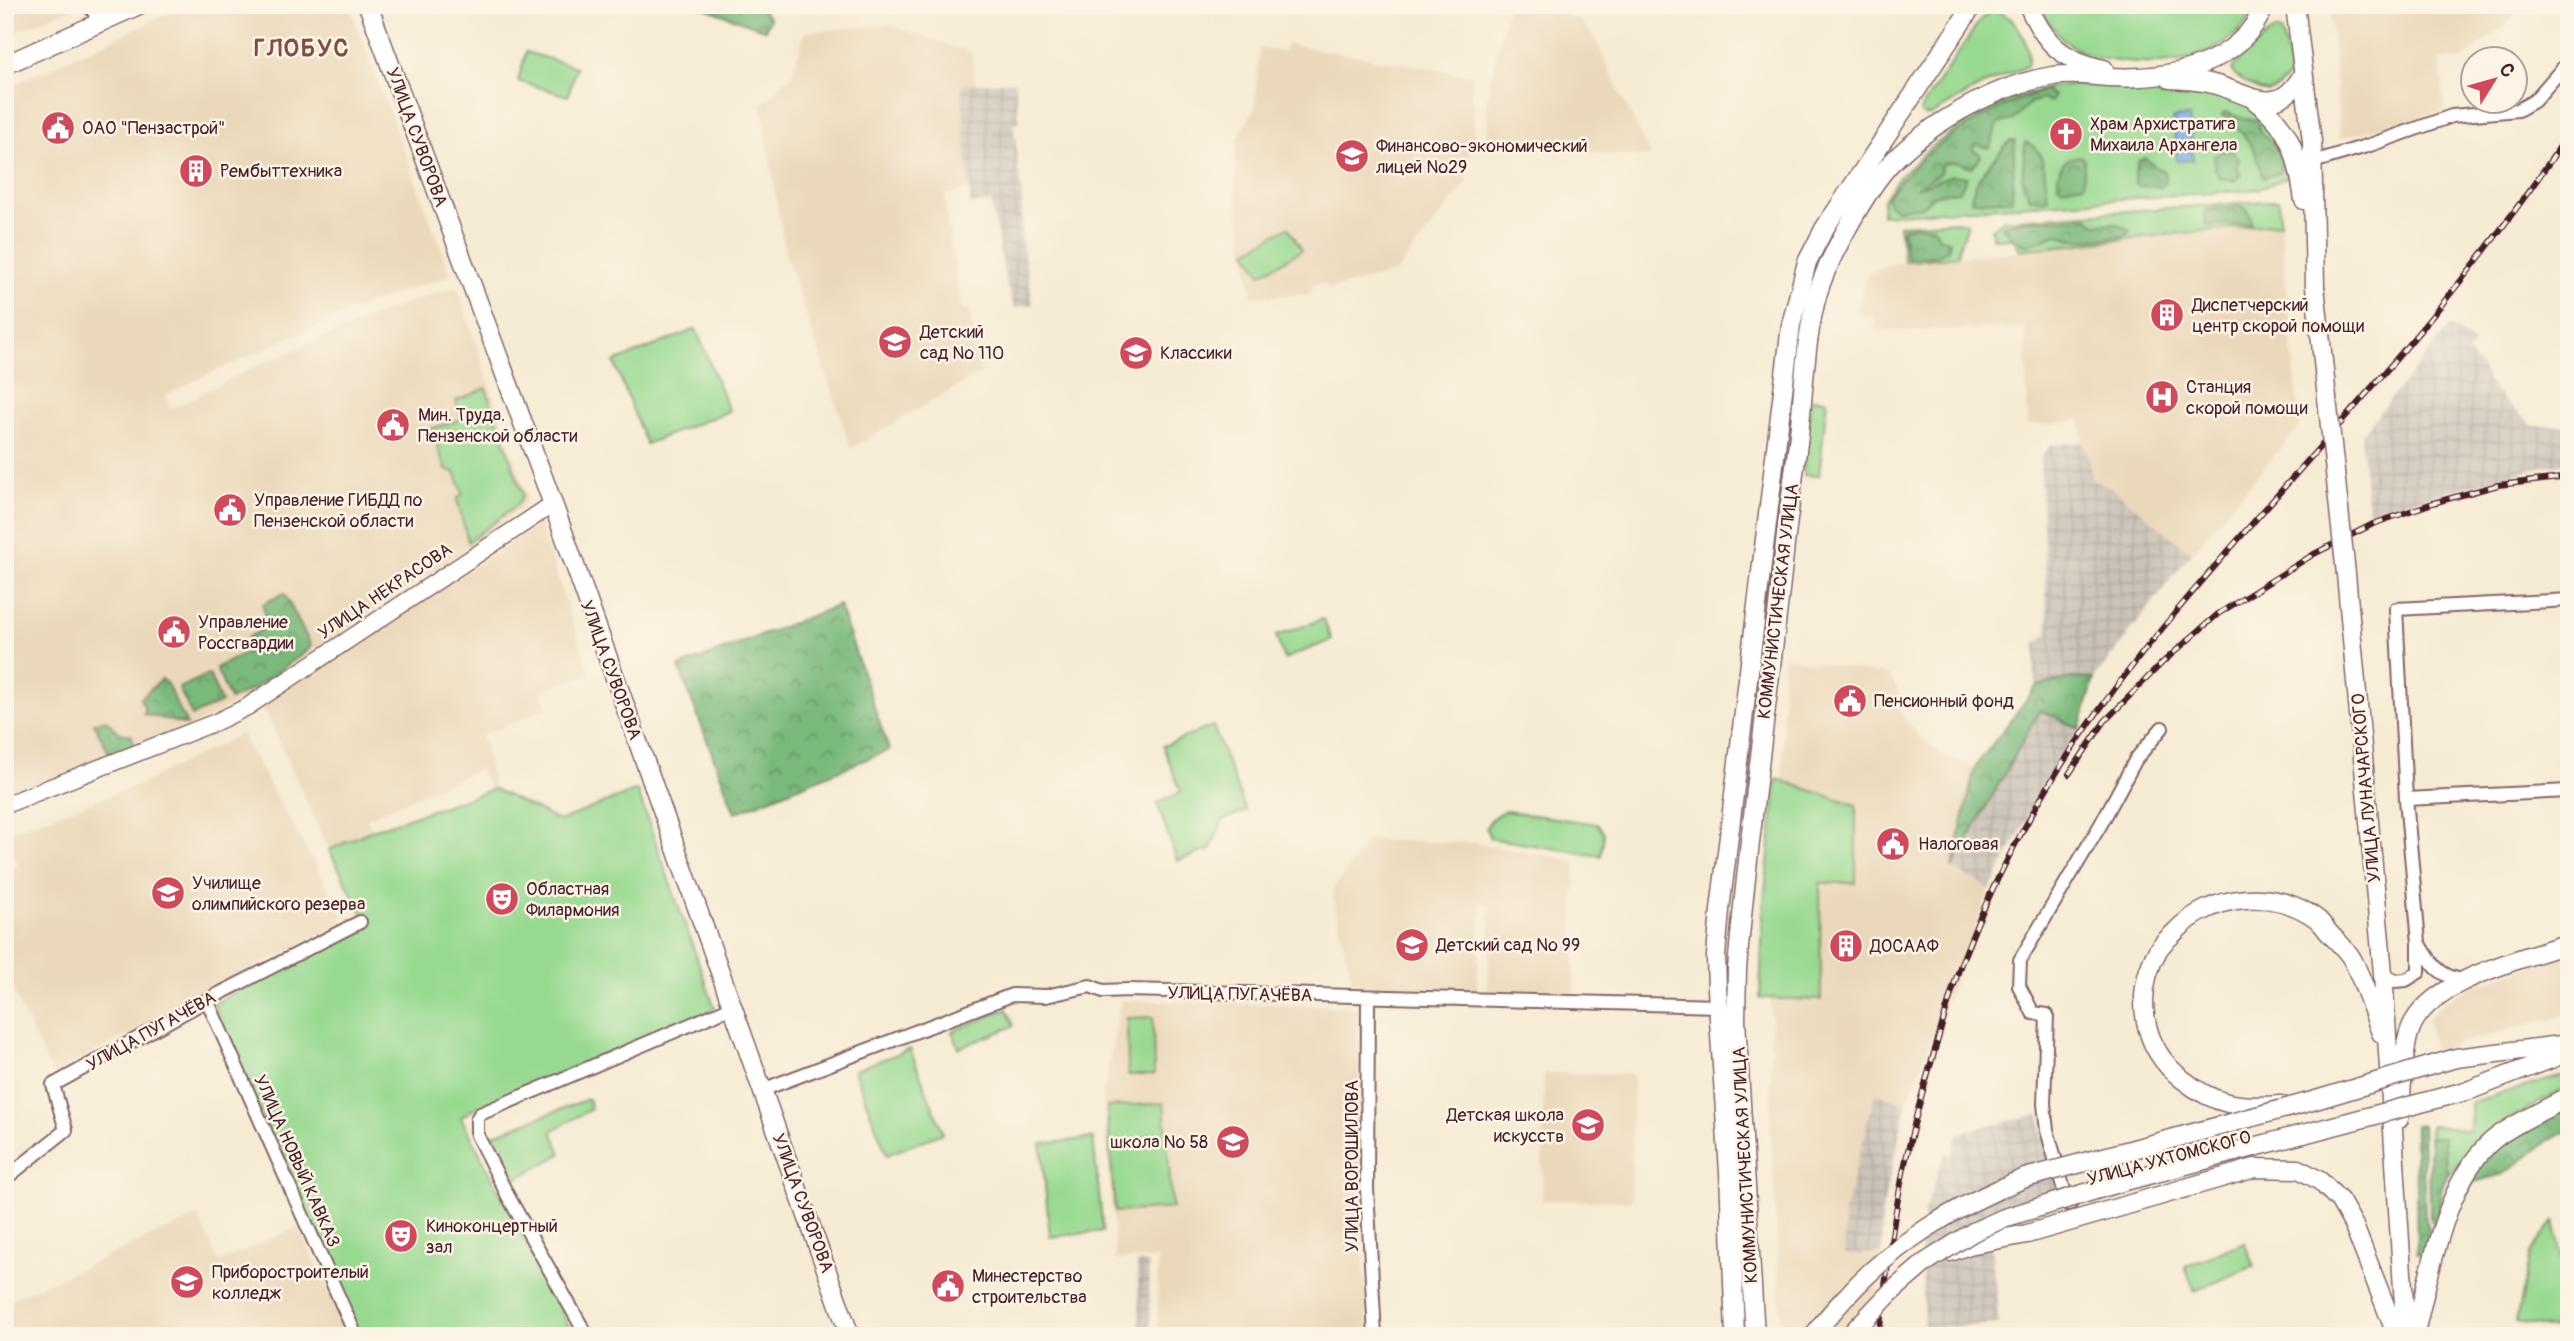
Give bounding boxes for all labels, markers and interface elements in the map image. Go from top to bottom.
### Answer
district label: ГЛОБУС [254,34,350,63]
north arrow [2458,46,2528,116]
text: С [2494,58,2520,82]
street label: УЛИЦА СУВОРОВА [381,64,453,210]
public building icon: ОАО "Пензастрой" [39,109,77,147]
place label: Храм Архистратига Михаила Архангела [2090,113,2237,157]
church icon: Храм Архистратига Михаила Архангела [2047,115,2085,153]
place label: ОАО "Пензастрой" [82,117,225,140]
place label: Финансово-экономический лицей №29 [1376,135,1588,179]
school or university icon: Финансово-экономический лицей №29 [1333,137,1371,175]
building icon: Рембыттехника [177,152,215,190]
place label: Рембыттехника [220,160,342,183]
place label: Диспетчерский центр скорой помощи [2191,294,2364,338]
building icon: Диспетчерский центр скорой помощи [2148,296,2186,334]
place label: Детский сад № 110 [919,321,1004,365]
school or university icon: Детский сад № 110 [876,323,914,361]
school or university icon: Классики [1117,334,1155,372]
place label: Классики [1160,342,1232,365]
place label: Станция скорой помощи [2186,376,2308,420]
hospital icon: Станция скорой помощи [2143,378,2181,416]
place label: Мин. Труда. Пензенской области [418,404,577,448]
public building icon: Мин. Труда. Пензенской области [374,406,412,444]
street label: КОММУНИСТИЧЕСКАЯ УЛИЦА [1753,482,1804,720]
place label: Управление ГИБДД по Пензенской области [254,489,423,533]
public building icon: Управление ГИБДД по Пензенской области [211,491,249,529]
street label: УЛИЦА НЕКРАСОВА [314,538,457,645]
street label: УЛИЦА СУВОРОВА [575,597,647,743]
place label: Управление Россгвардии [198,611,294,655]
public building icon: Управление Россгвардии [155,613,193,651]
public building icon: Пенсионный фонд [1831,682,1869,720]
place label: Пенсионный фонд [1874,690,2014,713]
street label: УЛИЦА ЛУНАЧАРСКОГО [2347,692,2386,884]
public building icon: Налоговая [1874,825,1912,863]
place label: Налоговая [1918,833,1998,856]
place label: Училище олимпийского резерва [192,872,365,916]
school or university icon: Училище олимпийского резерва [149,874,187,912]
place label: Областная Филармония [526,878,619,922]
theatre icon: Областная Филармония [483,880,521,918]
school or university icon: Детский сад № 99 [1393,926,1431,964]
building icon: ДОСААФ [1827,927,1865,965]
place label: Детский сад № 99 [1435,934,1580,957]
place label: ДОСААФ [1869,935,1939,958]
street label: УЛИЦА ПУГАЧЁВА [1167,982,1313,1007]
street label: УЛИЦА ПУГАЧЁВА [82,986,220,1077]
street label: КОММУНИСТИЧЕСКАЯ УЛИЦА [1728,1046,1763,1284]
street label: УЛИЦА НОВЫЙ КАВКАЗ [248,1071,345,1251]
street label: УЛИЦА ВОРОШИЛОВА [1341,1079,1364,1252]
place label: Детская школа искусств [1446,1104,1564,1148]
school or university icon: Детская школа искусств [1569,1106,1607,1144]
school or university icon: школа № 58 [1214,1123,1252,1161]
street label: УЛИЦА УХТОМСКОГО [2085,1126,2254,1191]
street label: УЛИЦА СУВОРОВА [767,1130,839,1276]
place label: школа № 58 [1110,1131,1208,1154]
place label: Киноконцертный зал [426,1215,558,1259]
theatre icon: Киноконцертный зал [382,1217,420,1255]
place label: Приборостроителый колледж [212,1261,369,1305]
school or university icon: Приборостроителый колледж [168,1263,206,1301]
place label: Минестерство строительства [972,1265,1087,1309]
public building icon: Минестерство строительства [929,1267,967,1305]

